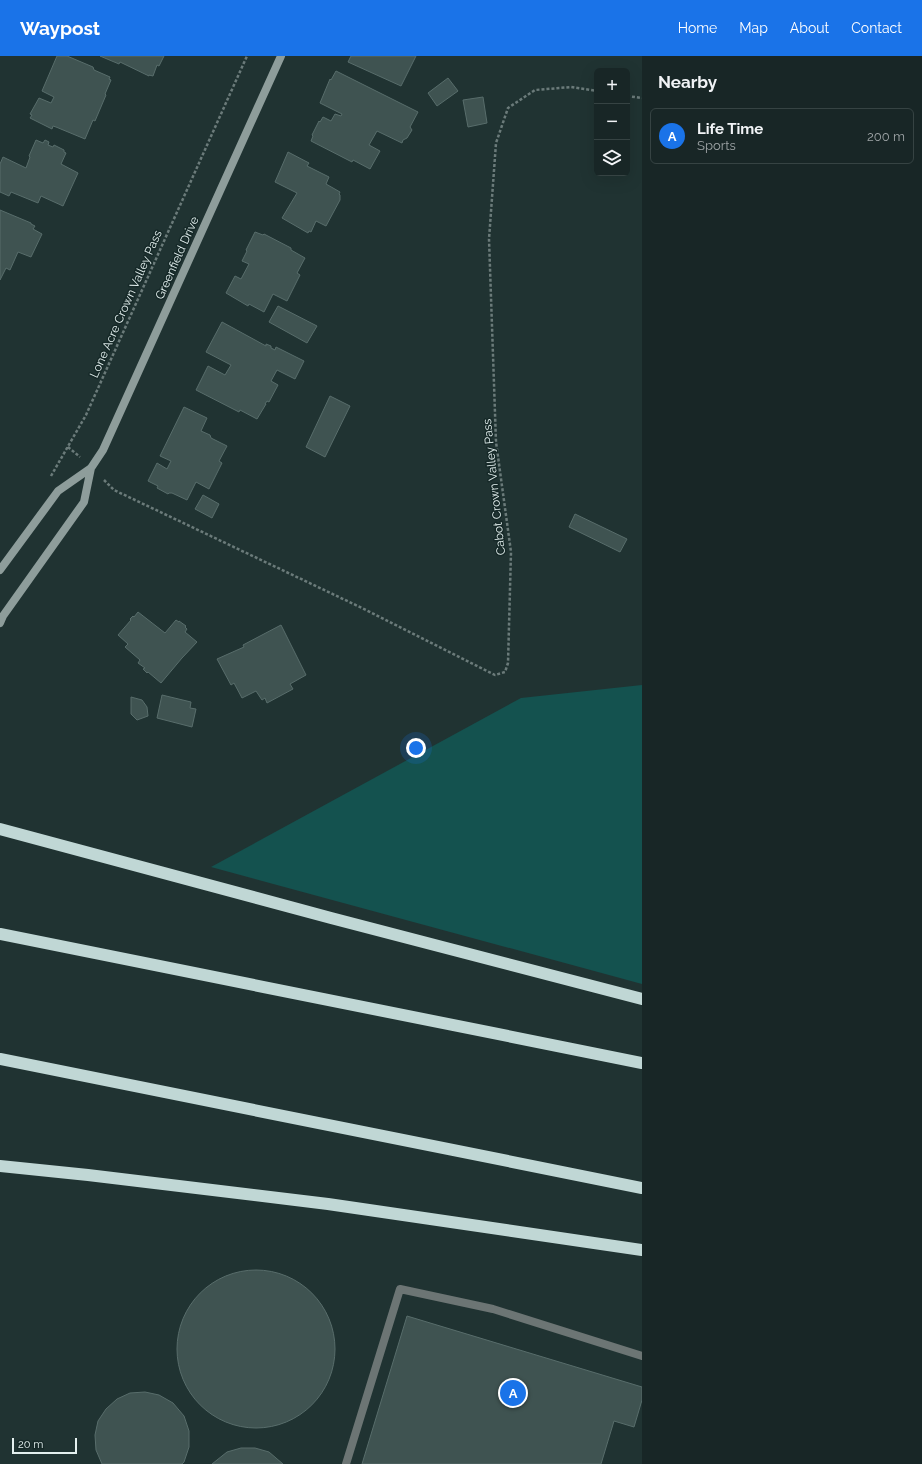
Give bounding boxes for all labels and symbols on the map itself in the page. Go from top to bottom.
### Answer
street label: Greenfield Drive [152,214,202,302]
street label: Lone Acre Crown Valley Pass [87,228,165,380]
street label: Cabot Crown Valley Pass [480,418,508,556]
your location [406,738,426,758]
pin: A [500,1378,526,1408]
scale bar [12,1436,77,1455]

